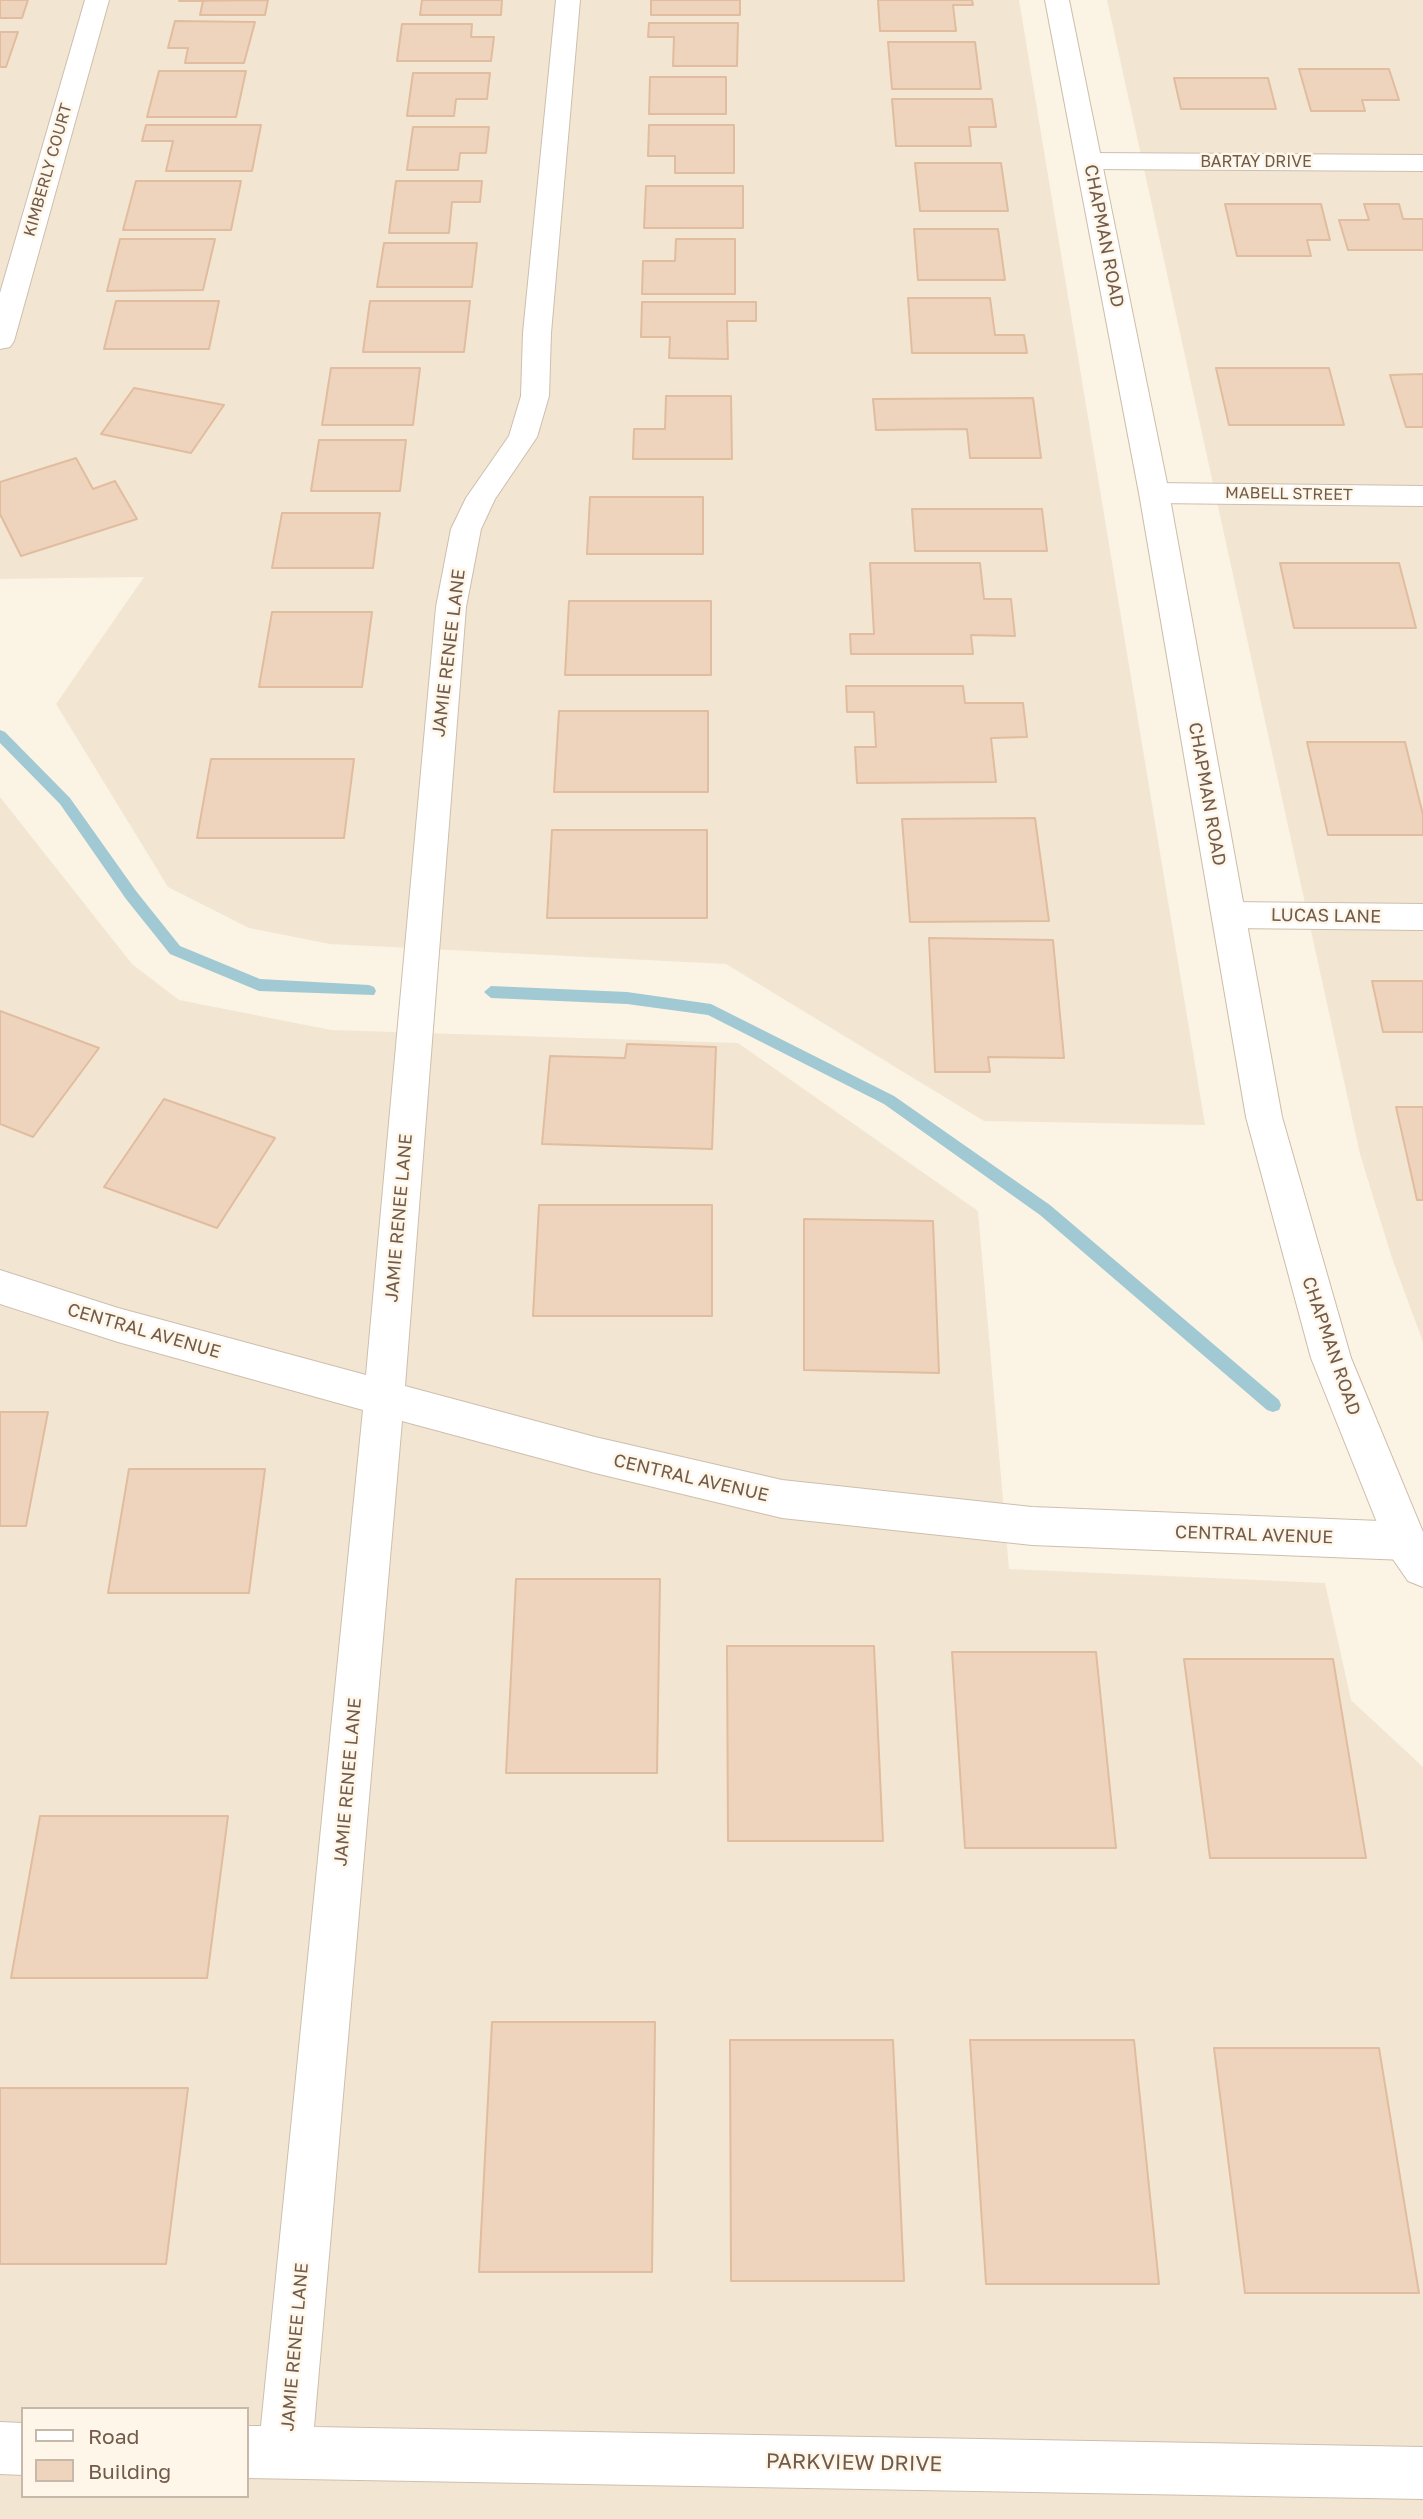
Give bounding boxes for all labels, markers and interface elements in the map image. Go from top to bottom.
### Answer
street label: KIMBERLY COURT [20,101,76,239]
street label: BARTAY DRIVE [1200,152,1312,172]
street label: CHAPMAN ROAD [1080,163,1128,309]
street label: MABELL STREET [1225,483,1353,505]
street label: JAMIE RENEE LANE [428,568,470,738]
street label: CHAPMAN ROAD [1184,721,1230,867]
street label: LUCAS LANE [1271,904,1381,928]
street label: JAMIE RENEE LANE [381,1133,417,1303]
street label: CHAPMAN ROAD [1297,1274,1365,1418]
street label: CENTRAL AVENUE [65,1299,223,1363]
street label: CENTRAL AVENUE [611,1450,771,1506]
street label: CENTRAL AVENUE [1174,1521,1334,1549]
street label: JAMIE RENEE LANE [330,1697,366,1867]
street label: JAMIE RENEE LANE [277,2262,313,2432]
legend [21,2407,248,2498]
text: Road [88,2423,139,2449]
street label: PARKVIEW DRIVE [766,2449,942,2477]
text: Building [88,2458,171,2484]

